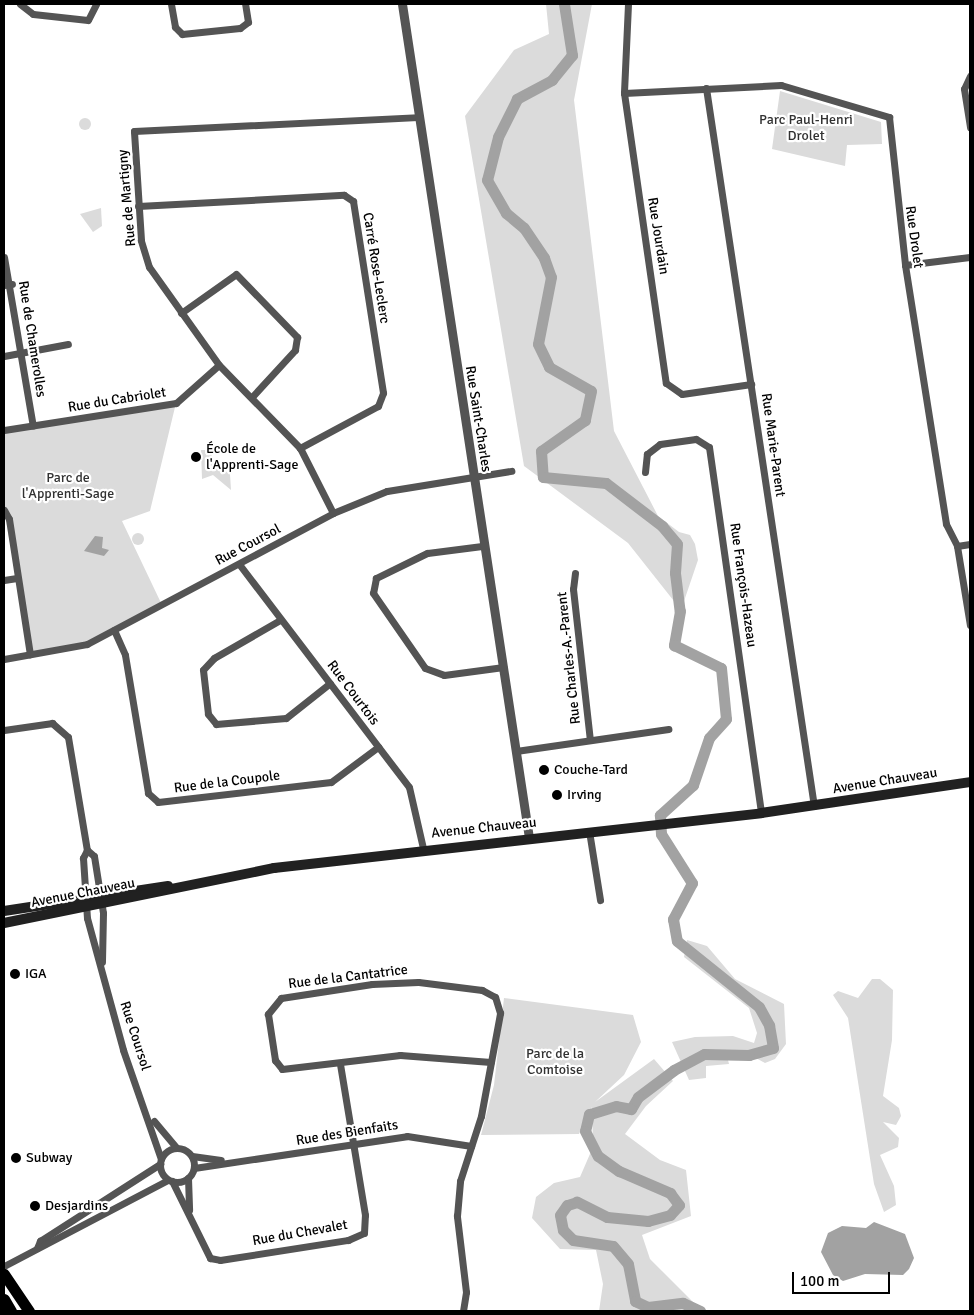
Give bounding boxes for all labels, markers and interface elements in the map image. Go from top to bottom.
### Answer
park label: Parc Paul-Henri Drolet [759,112,853,144]
street label: Rue de Martigny [114,149,140,247]
street label: Rue Jourdain [644,196,672,276]
street label: Rue Drolet [901,205,927,269]
street label: Carré Rose-Leclerc [359,211,393,325]
street label: Rue de Chamerolles [14,279,50,399]
street label: Rue Saint-Charles [461,365,495,473]
street label: Rue du Cabriolet [67,384,167,416]
street label: Rue Marie-Parent [757,392,789,498]
place label: École de l'Apprenti-Sage [206,441,298,474]
marker: École de l'Apprenti-Sage [190,451,202,463]
park label: Parc de l'Apprenti-Sage [22,470,114,502]
street label: Rue Coursol [212,521,284,569]
street label: Rue François-Hazeau [726,522,760,648]
street label: Rue Charles-A.-Parent [554,591,584,725]
street label: Rue Courtois [323,657,383,729]
place label: Couche-Tard [554,762,628,778]
marker: Couche-Tard [538,764,550,776]
street label: Avenue Chauveau [832,764,938,798]
street label: Rue de la Coupole [173,767,281,797]
place label: Irving [567,787,602,803]
marker: Irving [551,789,563,801]
street label: Avenue Chauveau [431,814,537,842]
street label: Avenue Chauveau [30,875,136,911]
street label: Rue de la Cantatrice [287,961,409,993]
place label: IGA [25,966,47,982]
marker: IGA [9,968,21,980]
street label: Rue Coursol [116,999,154,1073]
park label: Parc de la Comtoise [526,1046,584,1078]
street label: Rue des Bienfaits [295,1117,399,1149]
place label: Subway [26,1150,72,1166]
marker: Subway [10,1152,22,1164]
place label: Desjardins [45,1198,108,1214]
marker: Desjardins [29,1200,41,1212]
street label: Rue du Chevalet [251,1216,349,1250]
scale bar [794,1262,892,1294]
text: 100 m [800,1272,840,1290]

